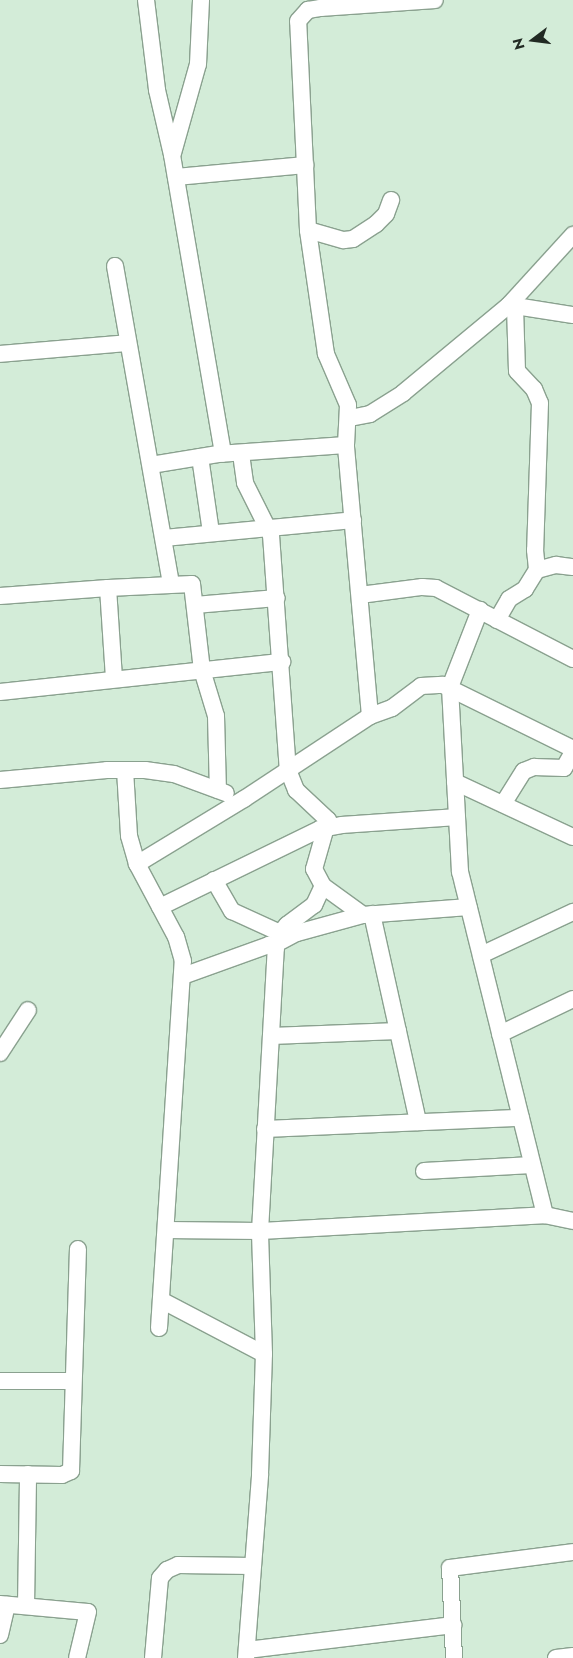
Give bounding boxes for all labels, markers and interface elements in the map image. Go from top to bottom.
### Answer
north arrow [508,15,558,65]
text: N [507,36,530,52]

